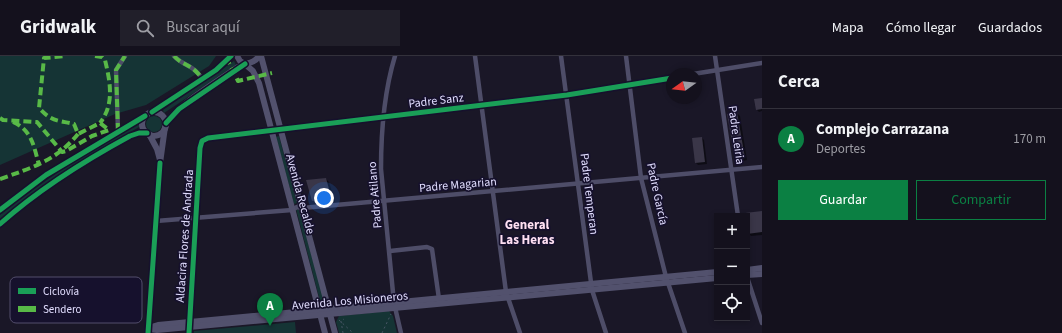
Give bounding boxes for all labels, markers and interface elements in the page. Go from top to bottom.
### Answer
search box [120,10,400,46]
text: Gridwalk [20,14,96,41]
icon: search [134,17,156,39]
text: Buscar aquí [166,17,240,38]
text: Mapa [832,18,864,38]
text: Cómo llegar [886,18,956,38]
text: Guardados [978,18,1042,38]
north arrow [666,68,702,104]
text: Cerca [778,70,820,94]
street label: Padre Sanz [407,89,465,113]
street label: Padre Leiria [723,105,749,165]
text: Complejo Carrazana [816,119,949,140]
text: A [787,130,795,148]
text: 170 m [1013,130,1046,148]
text: Deportes [816,140,865,158]
street label: Avenida Recalde [281,152,319,236]
street label: Padre Temperan [576,152,602,236]
street label: Padre Atilano [364,161,386,229]
street label: Padre García [642,161,672,227]
street label: Aldacira Flores de Andrada [172,169,198,303]
street label: Padre Magarian [419,173,497,197]
button: Guardar [778,180,908,220]
button: Compartir [916,180,1046,220]
your location [314,188,334,208]
map controls [714,213,750,321]
button: + [714,213,750,249]
district label: General Las Heras [500,216,555,249]
button: − [714,249,750,285]
legend [10,277,142,323]
text: Ciclovía [43,284,79,299]
button: locate [714,285,750,321]
street label: Avenida Los Misioneros [291,287,409,315]
pin: A [257,293,283,326]
text: Sendero [43,302,82,317]

